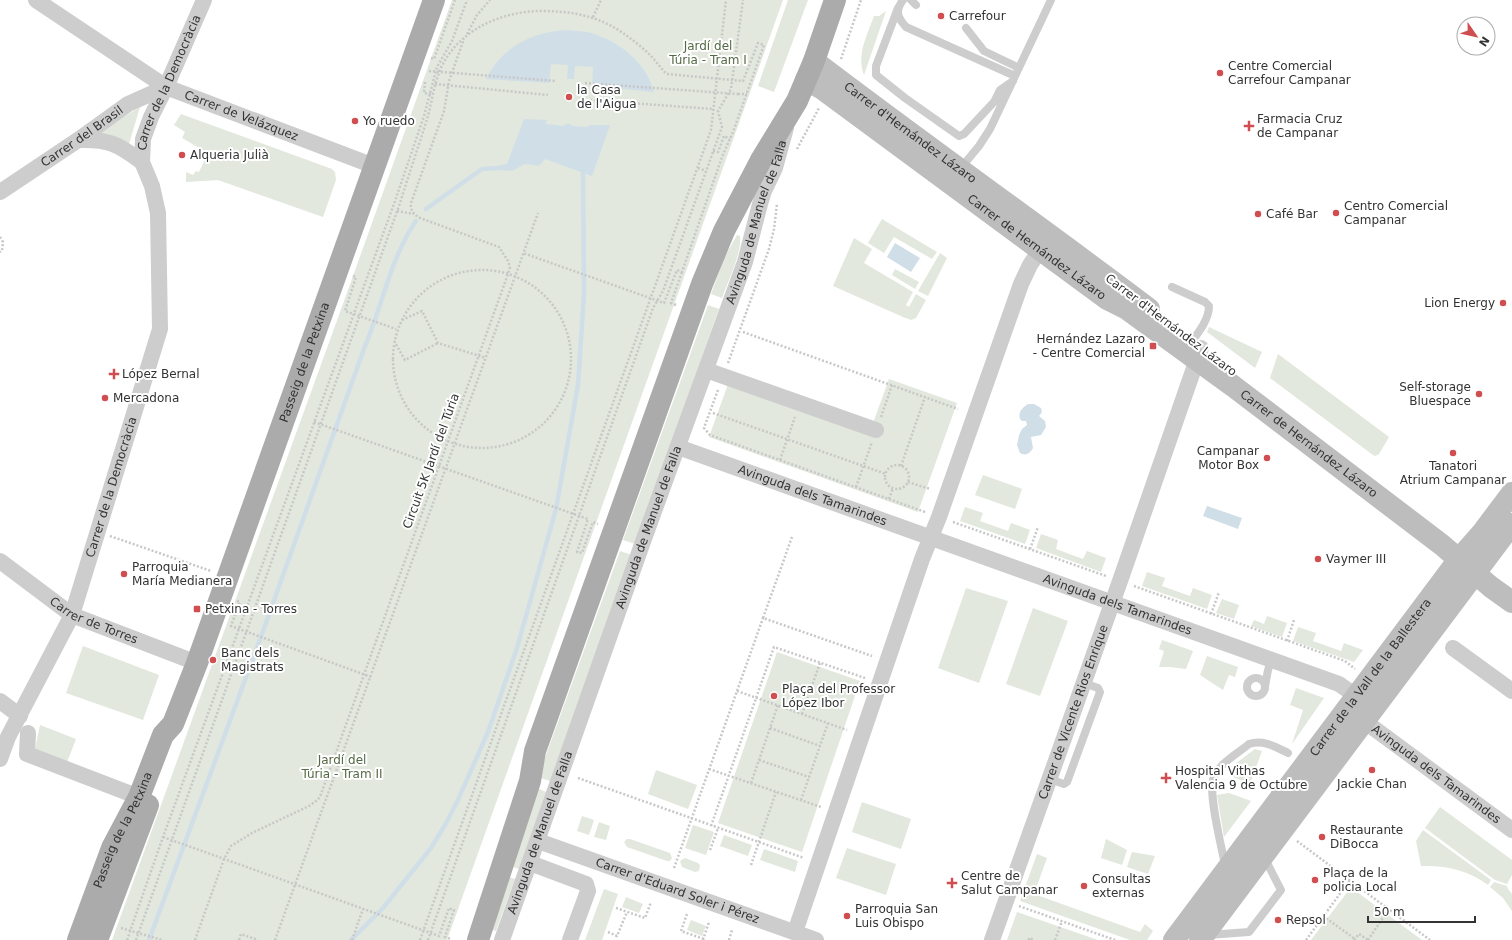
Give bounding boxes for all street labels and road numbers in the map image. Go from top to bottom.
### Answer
street label: Carrer de la Democràcia [135,12,204,151]
street label: Carrer d'Hernández Lázaro [841,79,979,186]
street label: Carrer de Velázquez [182,88,300,144]
street label: Carrer del Brasil [38,103,126,170]
street label: Avinguda de Manuel de Falla [723,138,789,306]
street label: Carrer de Hernández Lázaro [965,191,1109,303]
street label: Carrer d'Hernández Lázaro [1103,271,1239,379]
street label: Passeig de la Petxina [277,300,332,424]
street label: Carrer de Hernández Lázaro [1237,387,1380,500]
street label: Circuit 5K Jardí del Túria [400,391,462,531]
street label: Carrer de la Democràcia [83,415,140,559]
street label: Avinguda de Manuel de Falla [613,444,684,611]
street label: Avinguda dels Tamarindes [736,462,889,528]
street label: Avinguda dels Tamarindes [1041,572,1194,638]
street label: Carrer de Torres [47,594,140,647]
street label: Carrer de la Vall de la Ballestera [1307,596,1434,759]
street label: Carrer de Vicente Rios Enrique [1036,623,1111,801]
street label: Avinguda dels Tamarindes [1369,722,1504,826]
street label: Avinguda de Manuel de Falla [505,749,575,916]
street label: Passeig de la Petxina [91,770,155,890]
street label: Carrer d'Eduard Soler i Pérez [594,855,761,926]

